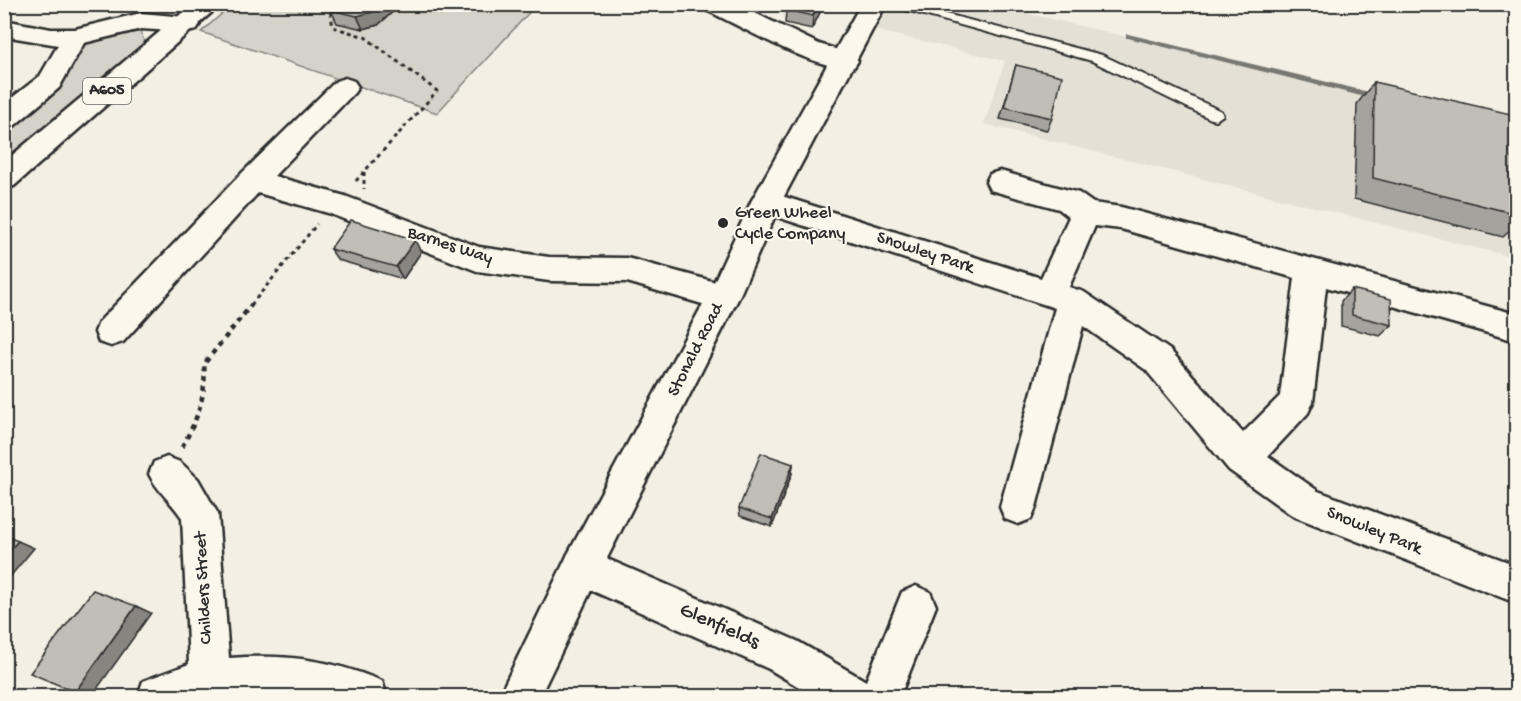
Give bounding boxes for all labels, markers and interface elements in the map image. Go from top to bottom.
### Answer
road number: A605 [83,78,131,104]
place label: Green Wheel Cycle Company [735,203,846,245]
marker: Green Wheel Cycle Company [716,216,730,230]
street label: Barnes Way [404,222,495,270]
street label: Snowley Park [874,227,978,279]
street label: Stonald Road [664,299,729,400]
street label: Snowley Park [1323,502,1427,560]
street label: Childers Street [190,530,217,645]
street label: Glenfields [675,598,764,656]

